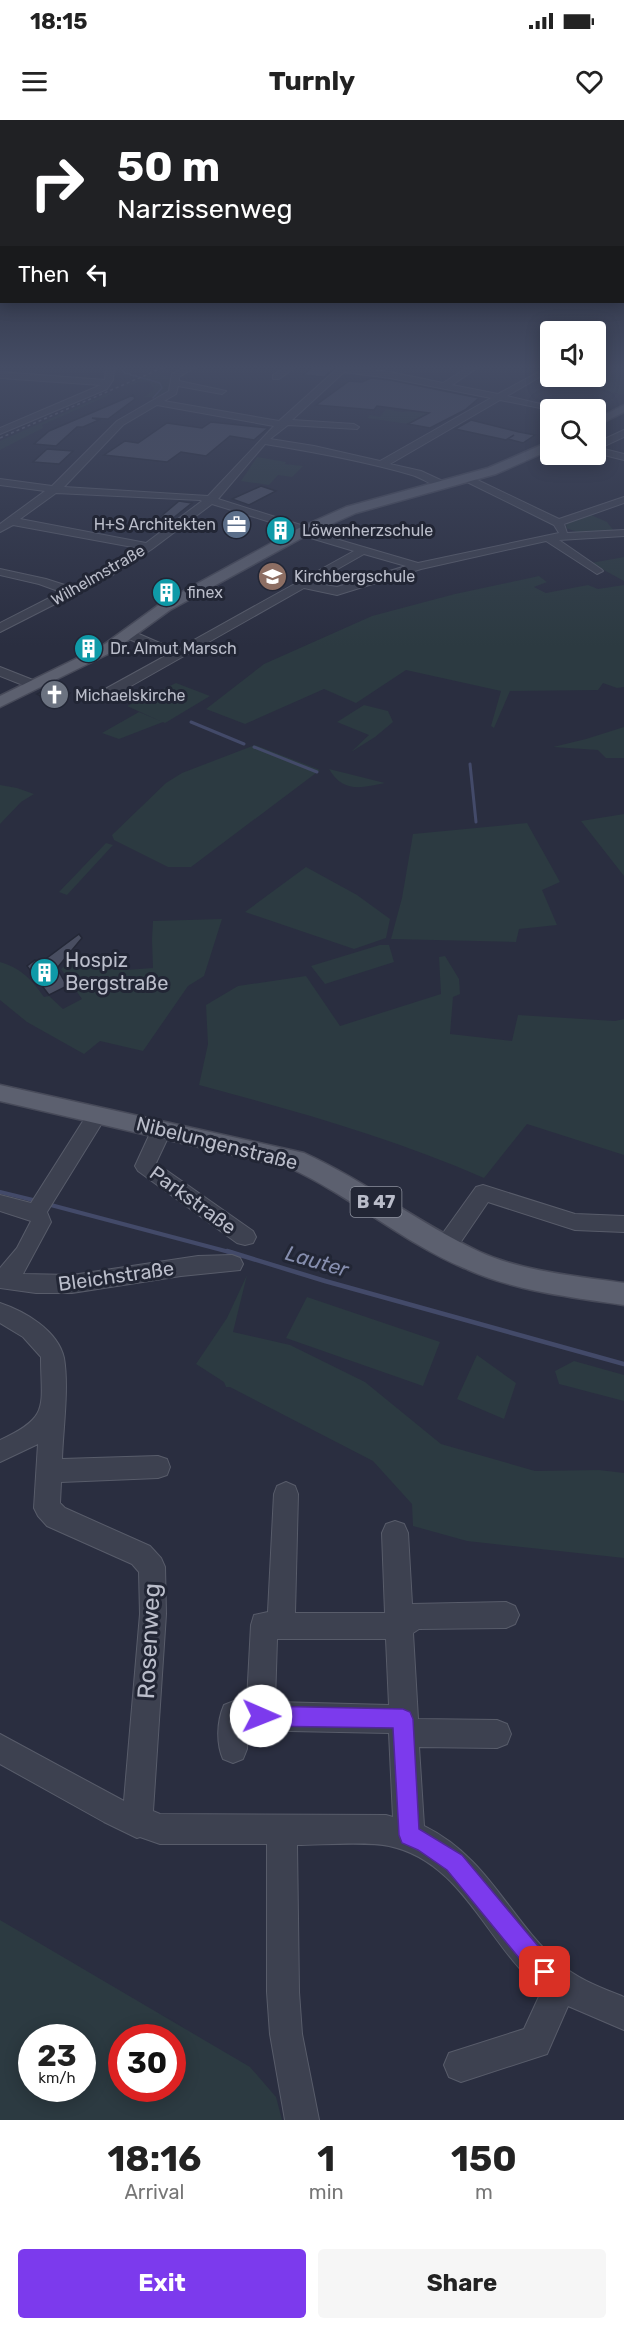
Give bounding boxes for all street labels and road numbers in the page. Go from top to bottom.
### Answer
street label: Wilhelmstraße [48,541,148,609]
street label: Nibelungenstraße [134,1111,300,1175]
street label: Parkstraße [145,1161,241,1239]
road number: B 47 [350,1187,401,1217]
street label: Bleichstraße [56,1256,176,1296]
street label: Rosenweg [132,1582,166,1700]

